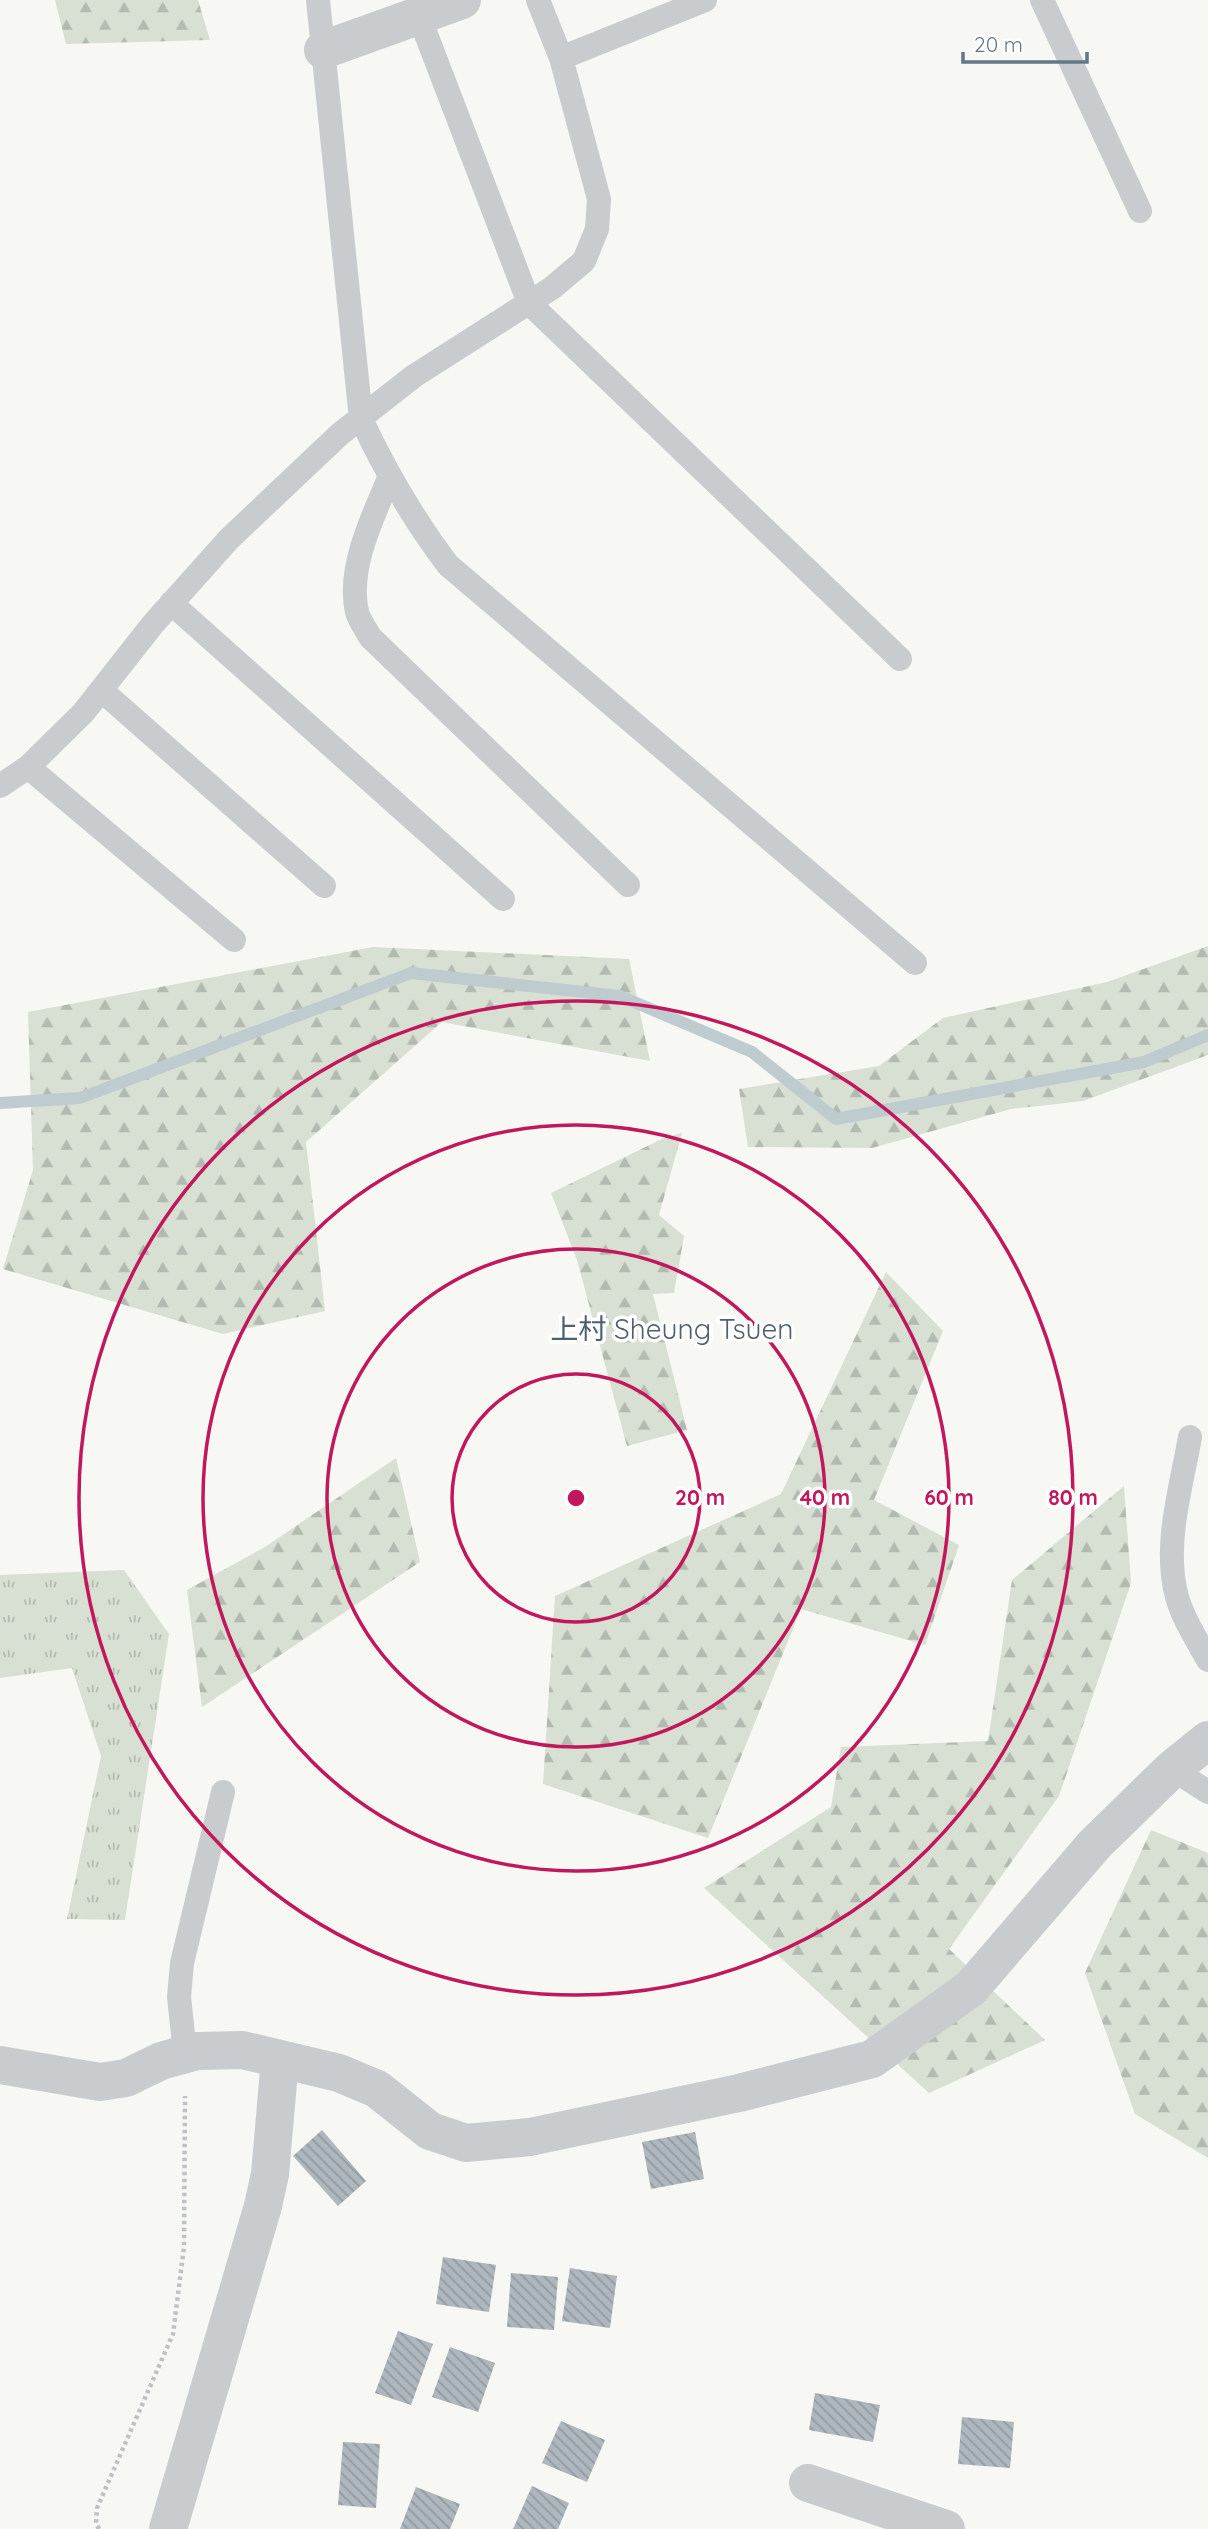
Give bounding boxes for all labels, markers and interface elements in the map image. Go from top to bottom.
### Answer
scale bar [963,21,1087,65]
text: 20 m [974,31,1023,57]
district label: 上村 Sheung Tsuen [550,1311,794,1346]
text: 20 m [675,1484,725,1510]
text: 40 m [800,1484,850,1510]
text: 60 m [924,1484,974,1510]
text: 80 m [1048,1484,1098,1510]
centre of rings [564,1486,588,1510]

